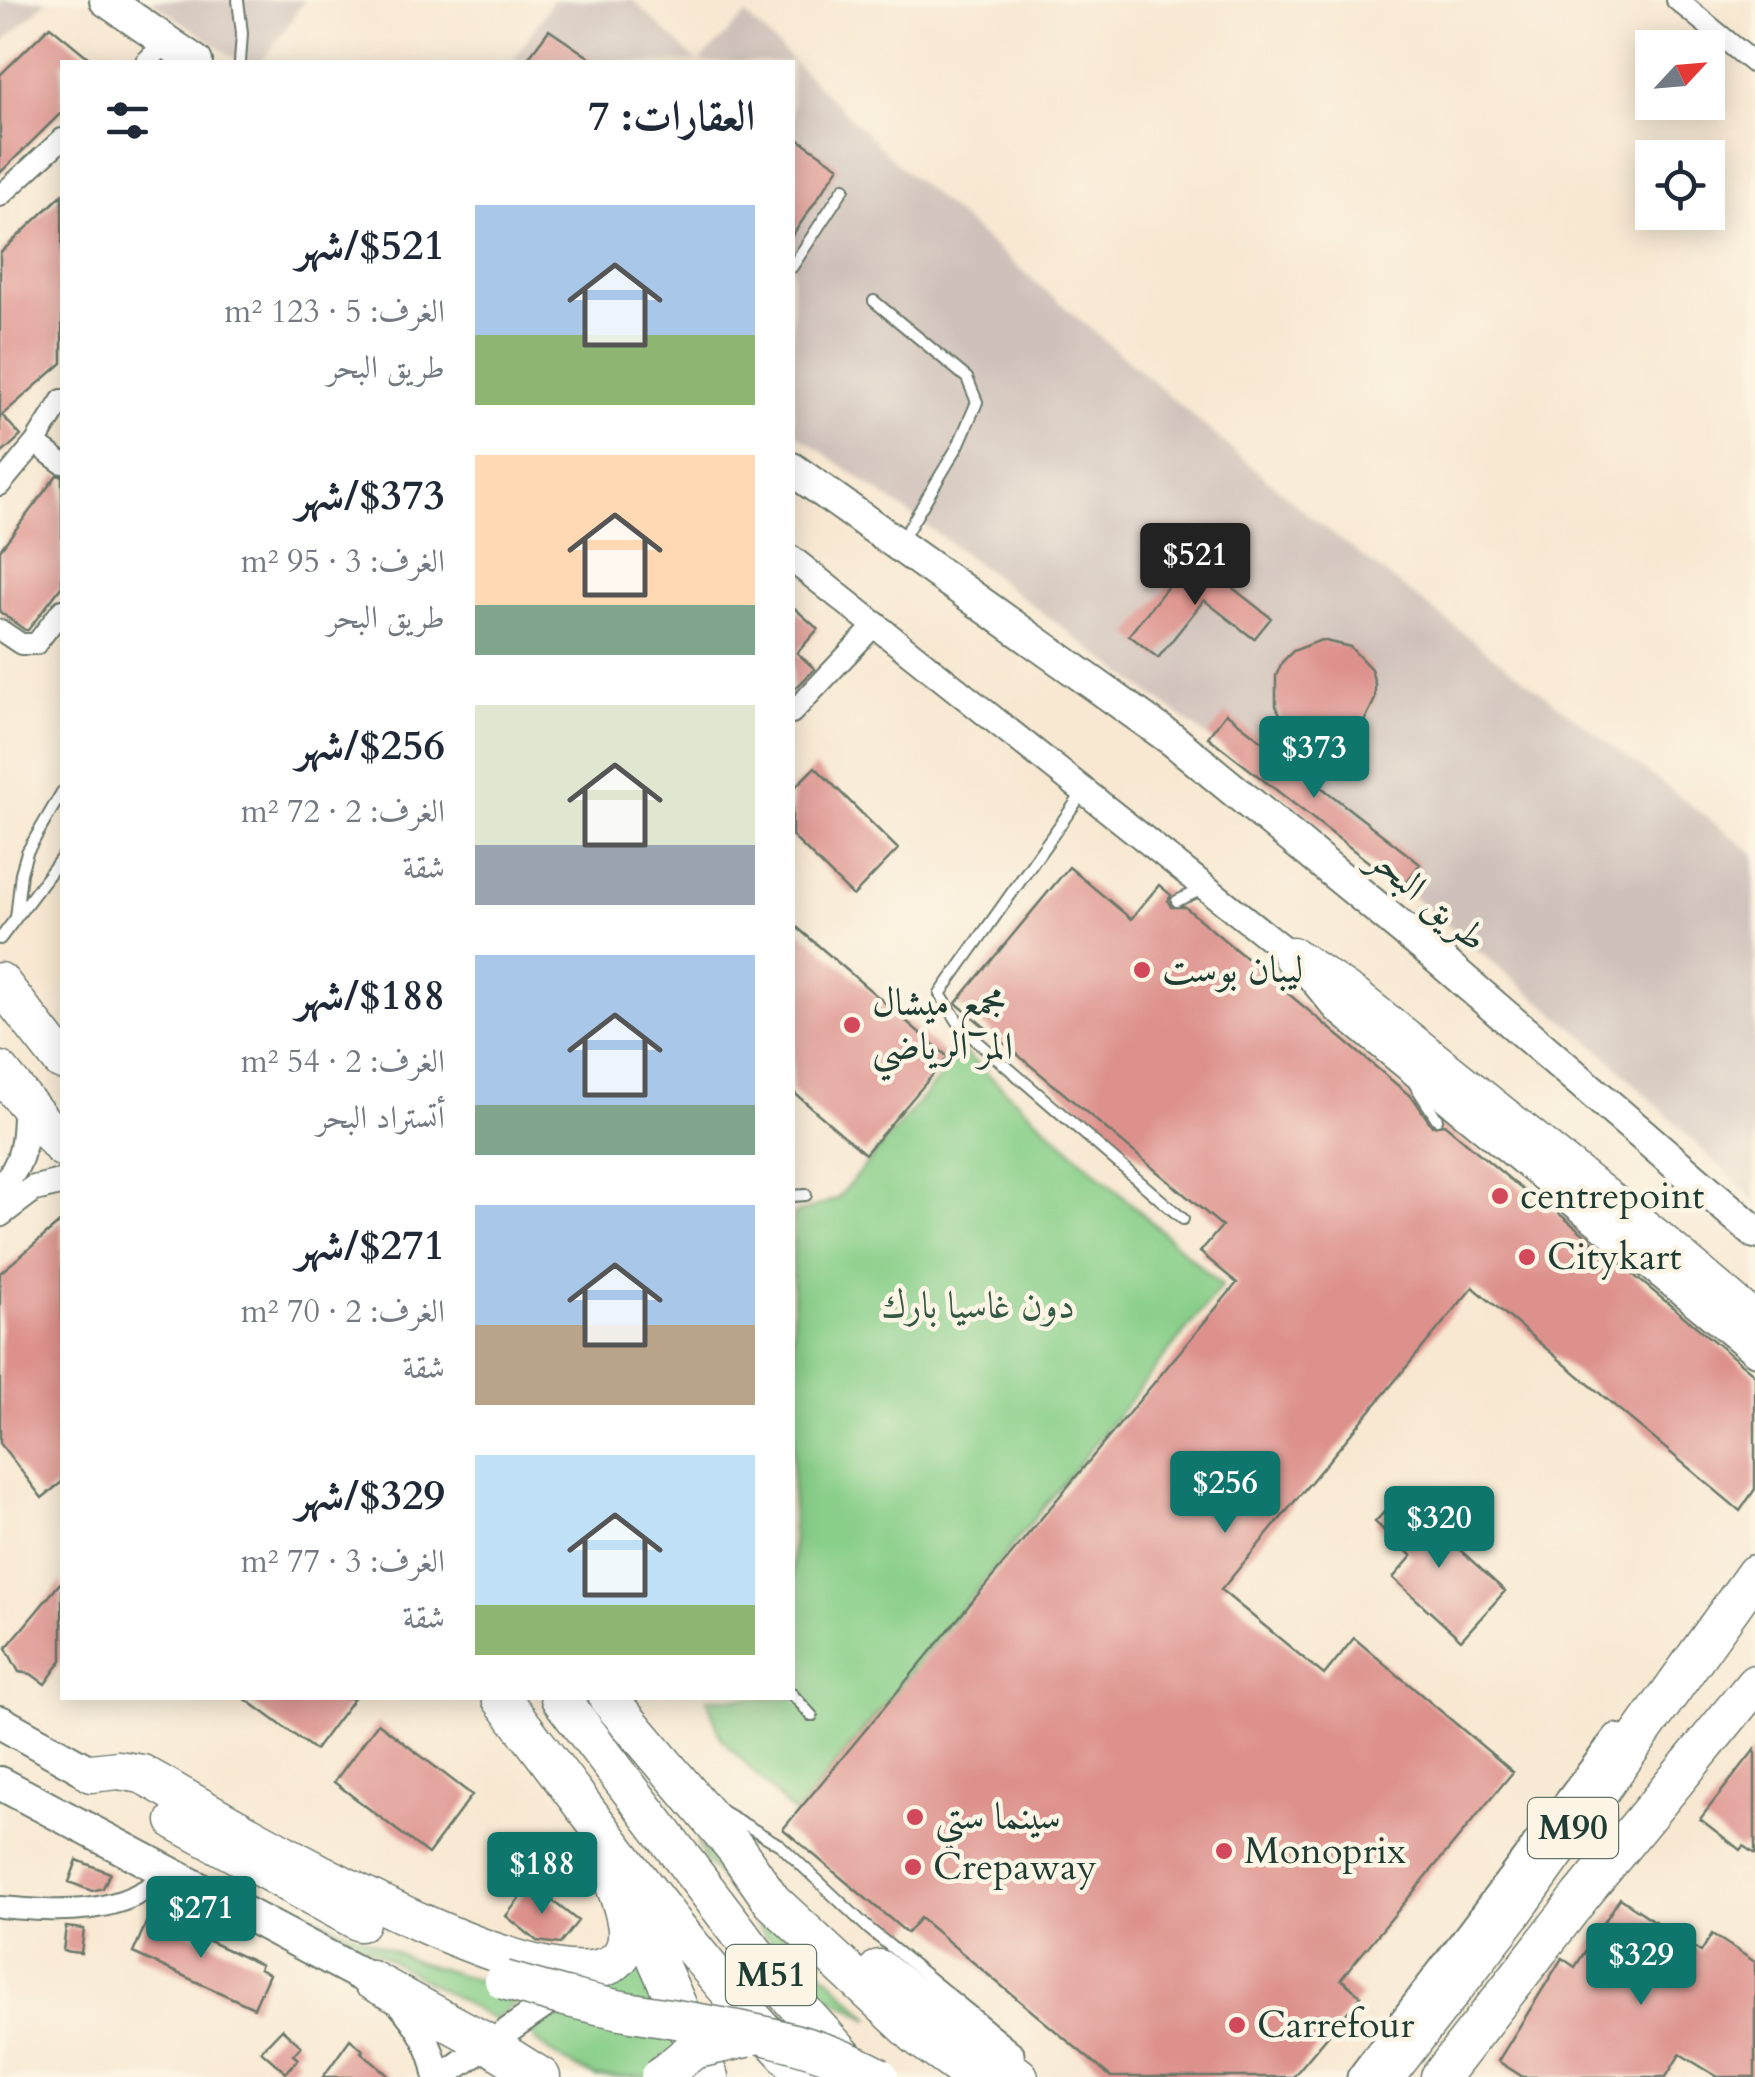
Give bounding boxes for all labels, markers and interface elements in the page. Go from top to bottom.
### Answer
north arrow [1635,30,1725,120]
map controls [1635,30,1725,230]
text: العقارات: 7 [588,88,755,145]
icon: filters [100,93,155,148]
button: locate [1635,140,1725,230]
text: $521/شهر [296,217,445,274]
icon: home [555,245,675,365]
text: الغرف: 5 · 123 m² [224,290,445,334]
text: طريق البحر [327,346,445,390]
text: $373/شهر [296,467,445,524]
icon: home [555,495,675,615]
pin: $521 [1136,523,1254,608]
text: $521 [1162,533,1228,577]
text: الغرف: 3 · 95 m² [241,540,445,584]
text: طريق البحر [327,596,445,640]
pin: $373 [1255,716,1373,801]
text: $256/شهر [296,717,445,774]
text: $373 [1281,726,1347,770]
icon: home [555,745,675,865]
text: الغرف: 2 · 72 m² [241,790,445,834]
street label: طريق البحر [1355,831,1498,964]
text: شقة [403,846,445,890]
place label: ليبان بوست [1162,944,1303,996]
marker: ليبان بوست [1131,959,1153,981]
text: $188/شهر [296,967,445,1024]
place label: مجمع ميشال المر الرياضي [872,977,1013,1081]
icon: home [555,995,675,1115]
marker: مجمع ميشال المر الرياضي [841,1014,863,1036]
text: الغرف: 2 · 54 m² [241,1040,445,1084]
text: أتستراد البحر [316,1096,445,1140]
place label: centrepoint [1520,1170,1704,1222]
marker: centrepoint [1489,1185,1511,1207]
text: $271/شهر [296,1217,445,1274]
place label: Citykart [1547,1231,1681,1283]
icon: home [555,1245,675,1365]
marker: Citykart [1516,1246,1538,1268]
park label: دون غاسيا بارك [881,1280,1075,1332]
text: الغرف: 2 · 70 m² [241,1290,445,1334]
text: شقة [403,1346,445,1390]
pin: $256 [1166,1451,1284,1536]
text: $256 [1192,1461,1258,1505]
text: $329/شهر [296,1467,445,1524]
pin: $320 [1380,1486,1498,1571]
icon: home [555,1495,675,1615]
text: $320 [1406,1496,1472,1540]
text: الغرف: 3 · 77 m² [241,1540,445,1584]
text: شقة [403,1596,445,1640]
place label: سينما ستي [935,1791,1061,1852]
road number: M90 [1528,1798,1618,1858]
marker: سينما ستي [904,1806,926,1828]
place label: Monoprix [1244,1825,1406,1877]
pin: $188 [483,1832,601,1917]
marker: Monoprix [1213,1840,1235,1862]
place label: Crepaway [933,1841,1097,1893]
text: $188 [509,1842,575,1886]
marker: Crepaway [902,1856,924,1878]
pin: $271 [142,1876,260,1961]
text: $271 [168,1886,234,1930]
pin: $329 [1582,1923,1700,2008]
text: $329 [1608,1933,1674,1977]
road number: M51 [726,1945,816,2005]
place label: Carrefour [1257,1999,1414,2051]
marker: Carrefour [1226,2014,1248,2036]

